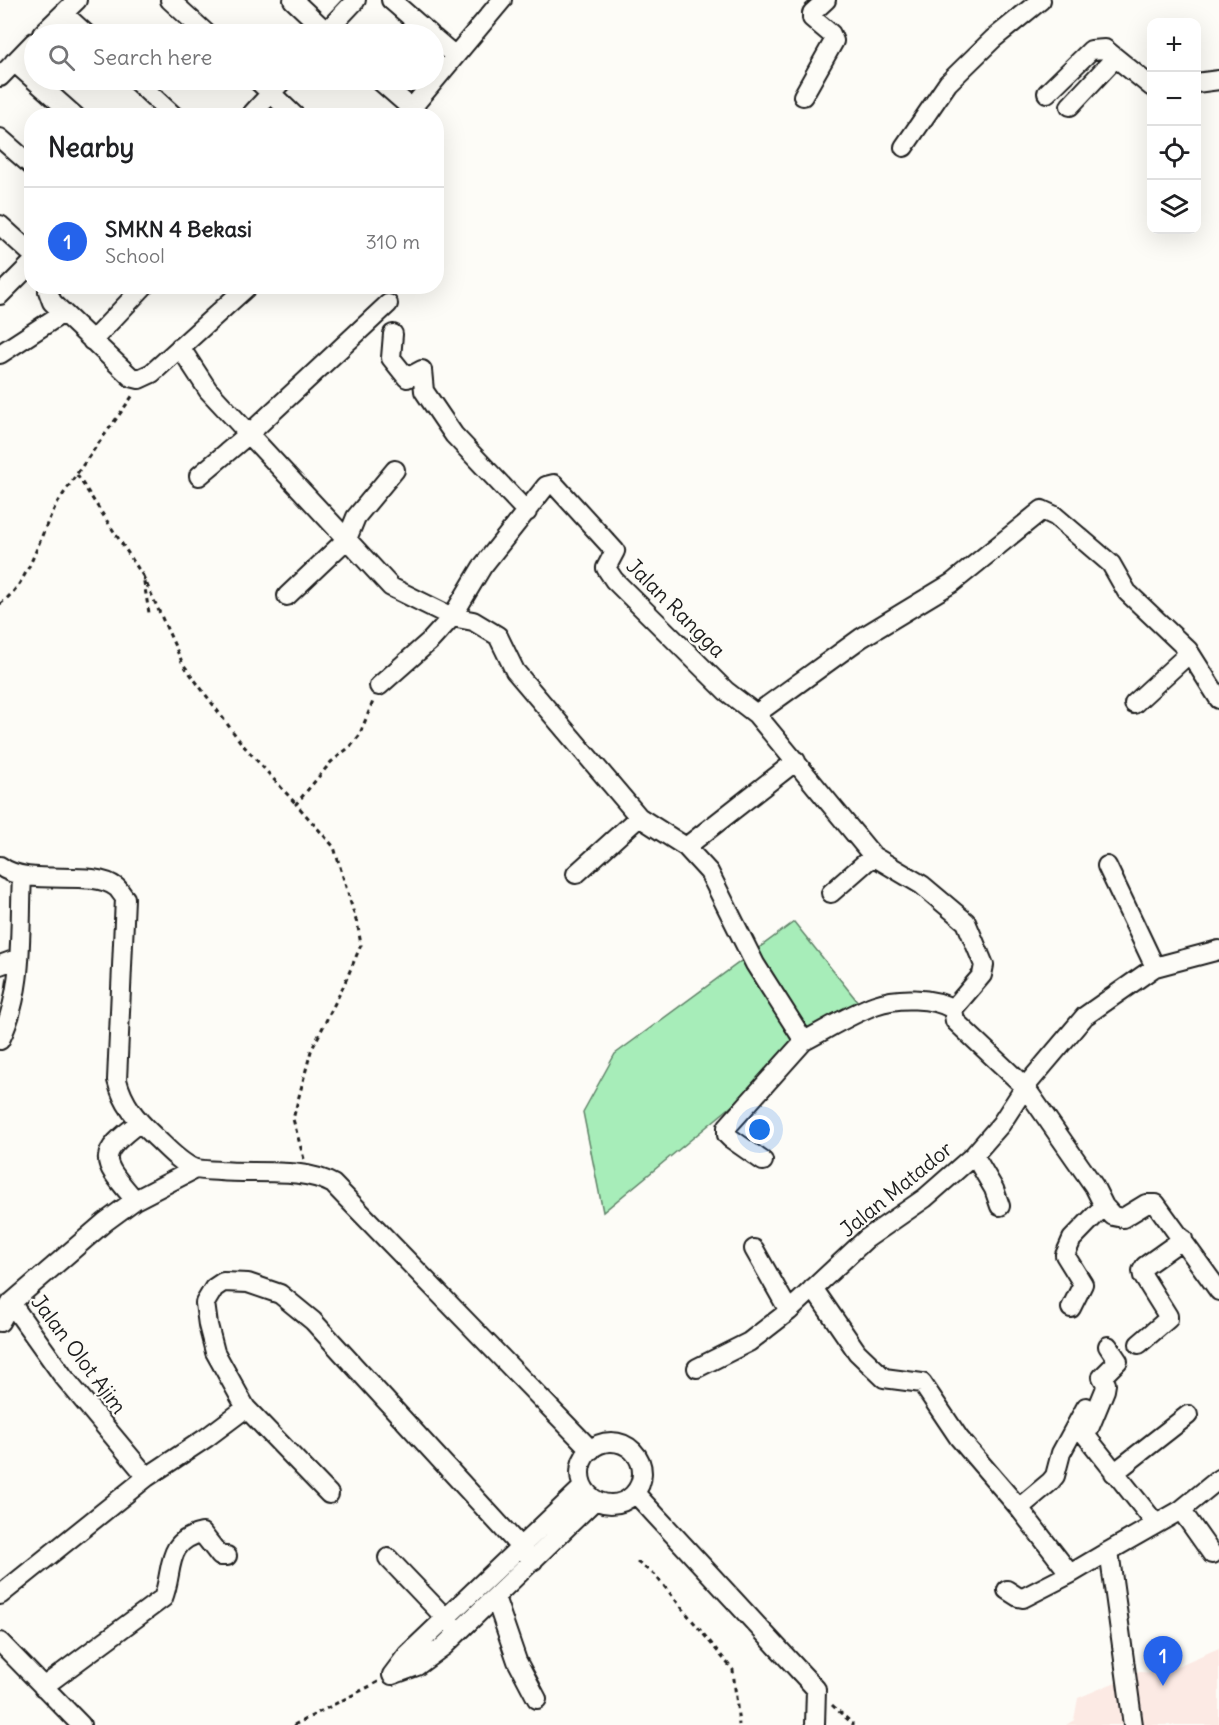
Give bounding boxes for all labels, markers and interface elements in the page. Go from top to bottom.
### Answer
map controls [1147,18,1201,234]
button: + [1147,18,1201,72]
search box [24,24,444,90]
icon: search [45,41,78,74]
text: Search here [93,43,212,71]
button: − [1147,72,1201,126]
button: locate [1147,126,1201,180]
text: Nearby [48,131,134,164]
button: layers [1147,180,1201,234]
text: SMKN 4 Bekasi [105,215,252,243]
text: 1 [64,229,71,254]
text: 310 m [365,229,420,254]
text: School [105,243,165,268]
street label: Jalan Rangga [621,553,731,663]
your location [745,1115,774,1144]
street label: Jalan Matador [834,1135,958,1243]
street label: Jalan Olot Ajim [25,1289,133,1419]
pin: 1 [1144,1636,1182,1686]

